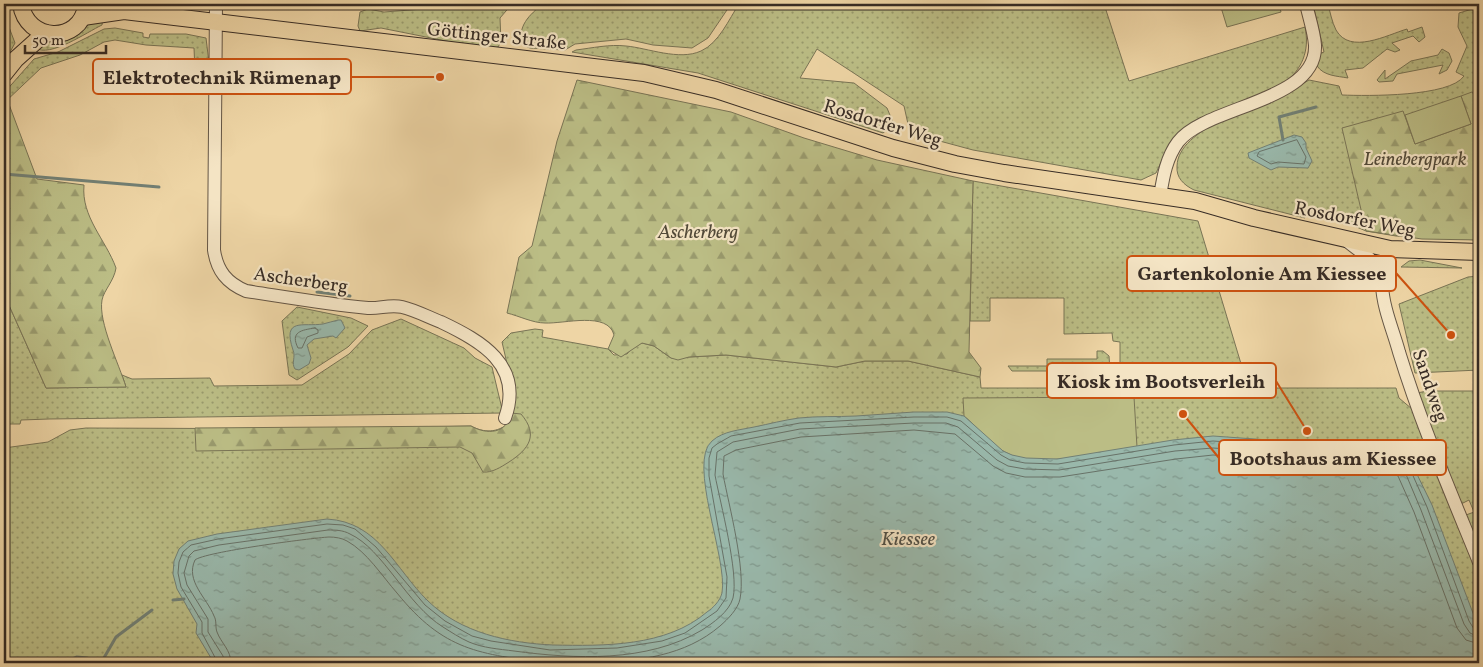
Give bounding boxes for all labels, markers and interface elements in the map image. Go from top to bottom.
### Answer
street label: Göttinger Straße [426,17,568,57]
scale bar [25,22,106,54]
text: 50 m [32,31,64,52]
callout: Elektrotechnik Rümenap [93,59,351,94]
text: Elektrotechnik Rümenap [103,65,341,93]
street label: Rosdorfer Weg [820,94,945,154]
park label: Leinebergpark [1364,147,1467,173]
street label: Rosdorfer Weg [1292,196,1417,244]
park label: Ascherberg [657,220,738,246]
callout: Gartenkolonie Am Kiessee [1127,256,1396,291]
text: Gartenkolonie Am Kiessee [1138,261,1386,289]
street label: Ascherberg [252,262,350,300]
street label: Sandweg [1405,346,1454,425]
callout: Kiosk im Bootsverleih [1047,363,1276,398]
text: Kiosk im Bootsverleih [1057,369,1265,397]
callout: Bootshaus am Kiessee [1219,440,1446,475]
text: Bootshaus am Kiessee [1230,446,1436,474]
water label: Kiessee [881,526,936,554]

